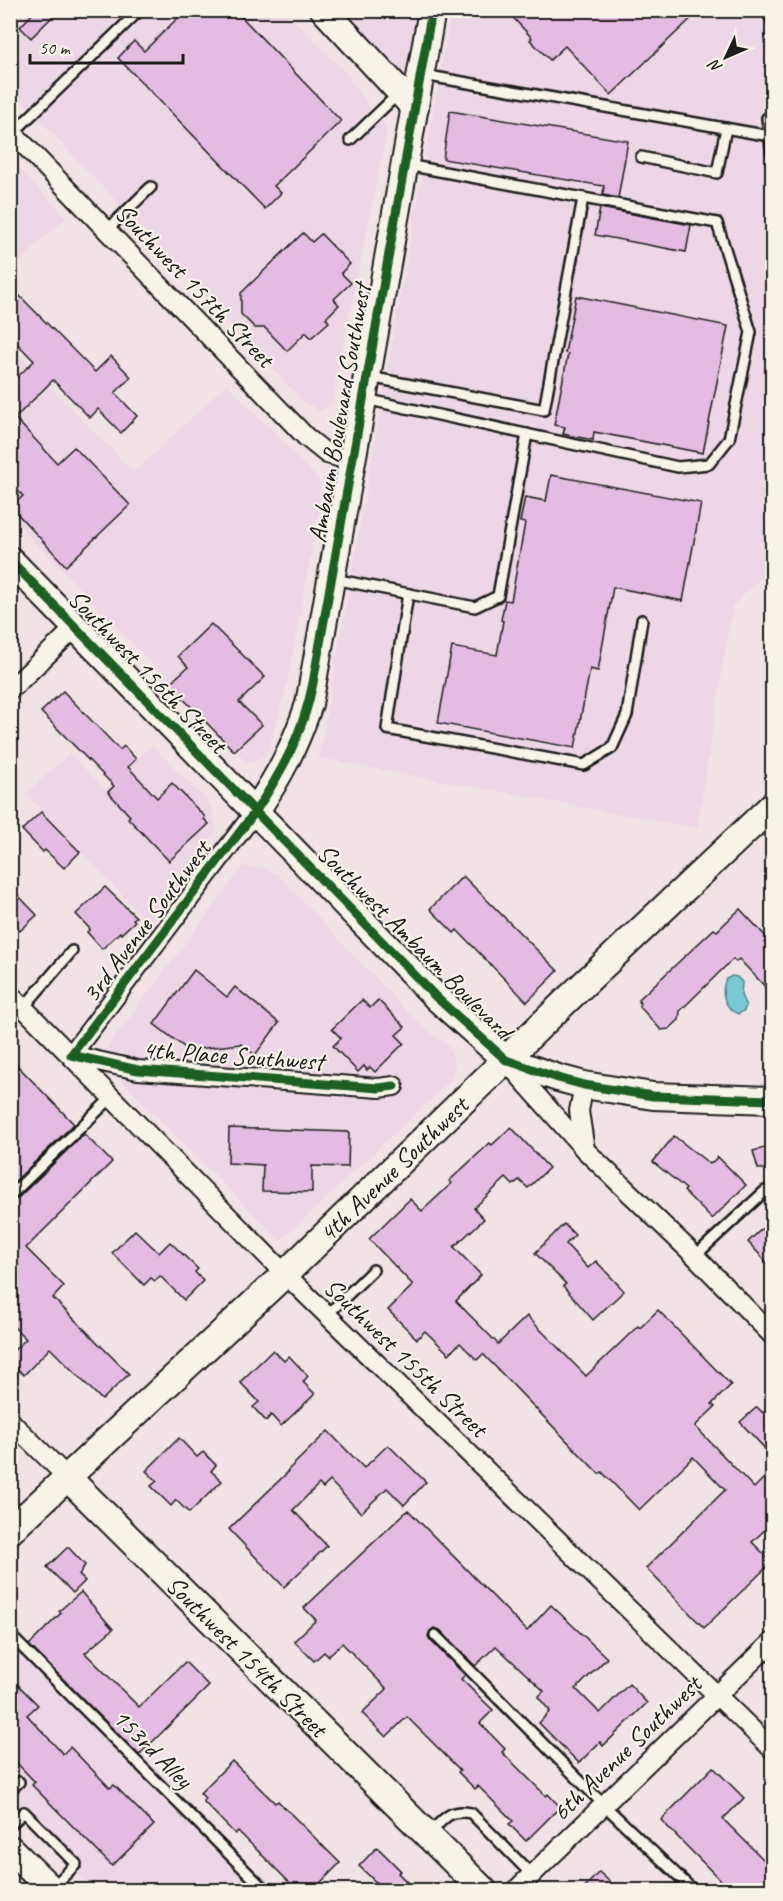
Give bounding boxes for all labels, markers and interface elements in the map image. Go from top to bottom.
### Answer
scale bar [30,27,183,65]
north arrow [696,27,756,87]
text: 50 m [39,37,72,59]
text: N [703,54,727,77]
street label: Southwest 157th Street [108,197,283,376]
street label: Ambaum Boulevard Southwest [300,278,379,545]
street label: Southwest 156th Street [61,583,236,762]
street label: 3rd Avenue Southwest [75,832,220,1009]
street label: Southwest Ambaum Boulevard [310,837,522,1049]
street label: 4th Place Southwest [141,1033,328,1079]
street label: 4th Avenue Southwest [312,1088,477,1249]
street label: Southwest 155th Street [317,1271,496,1446]
street label: Southwest 154th Street [159,1569,336,1746]
street label: 6th Avenue Southwest [545,1667,710,1828]
street label: 153rd Alley [106,1701,201,1797]

